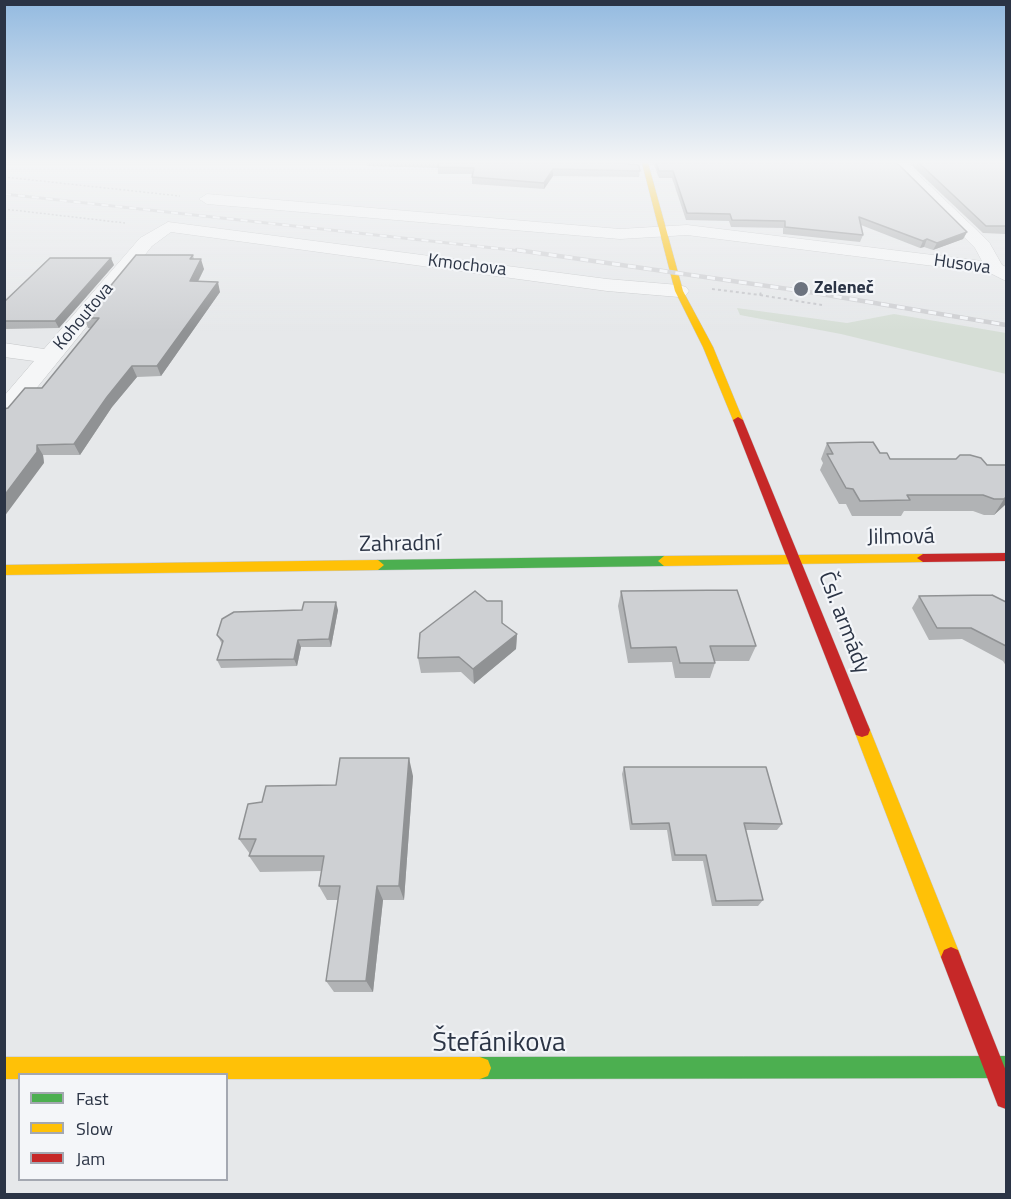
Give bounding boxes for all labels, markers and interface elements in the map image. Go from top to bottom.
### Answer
street label: Kmochova [426,250,508,282]
street label: Husova [932,250,992,280]
place label: Zeleneč [814,278,874,300]
street label: Kohoutova [50,279,118,355]
marker: Zeleneč [792,280,810,298]
street label: Jilmová [867,524,935,552]
street label: Zahradní [359,531,441,559]
street label: Čsl. armády [811,568,875,678]
street label: Štefánikova [432,1028,566,1060]
legend [18,1073,228,1181]
text: Fast [76,1085,109,1112]
text: Slow [76,1115,113,1142]
text: Jam [76,1145,105,1172]

